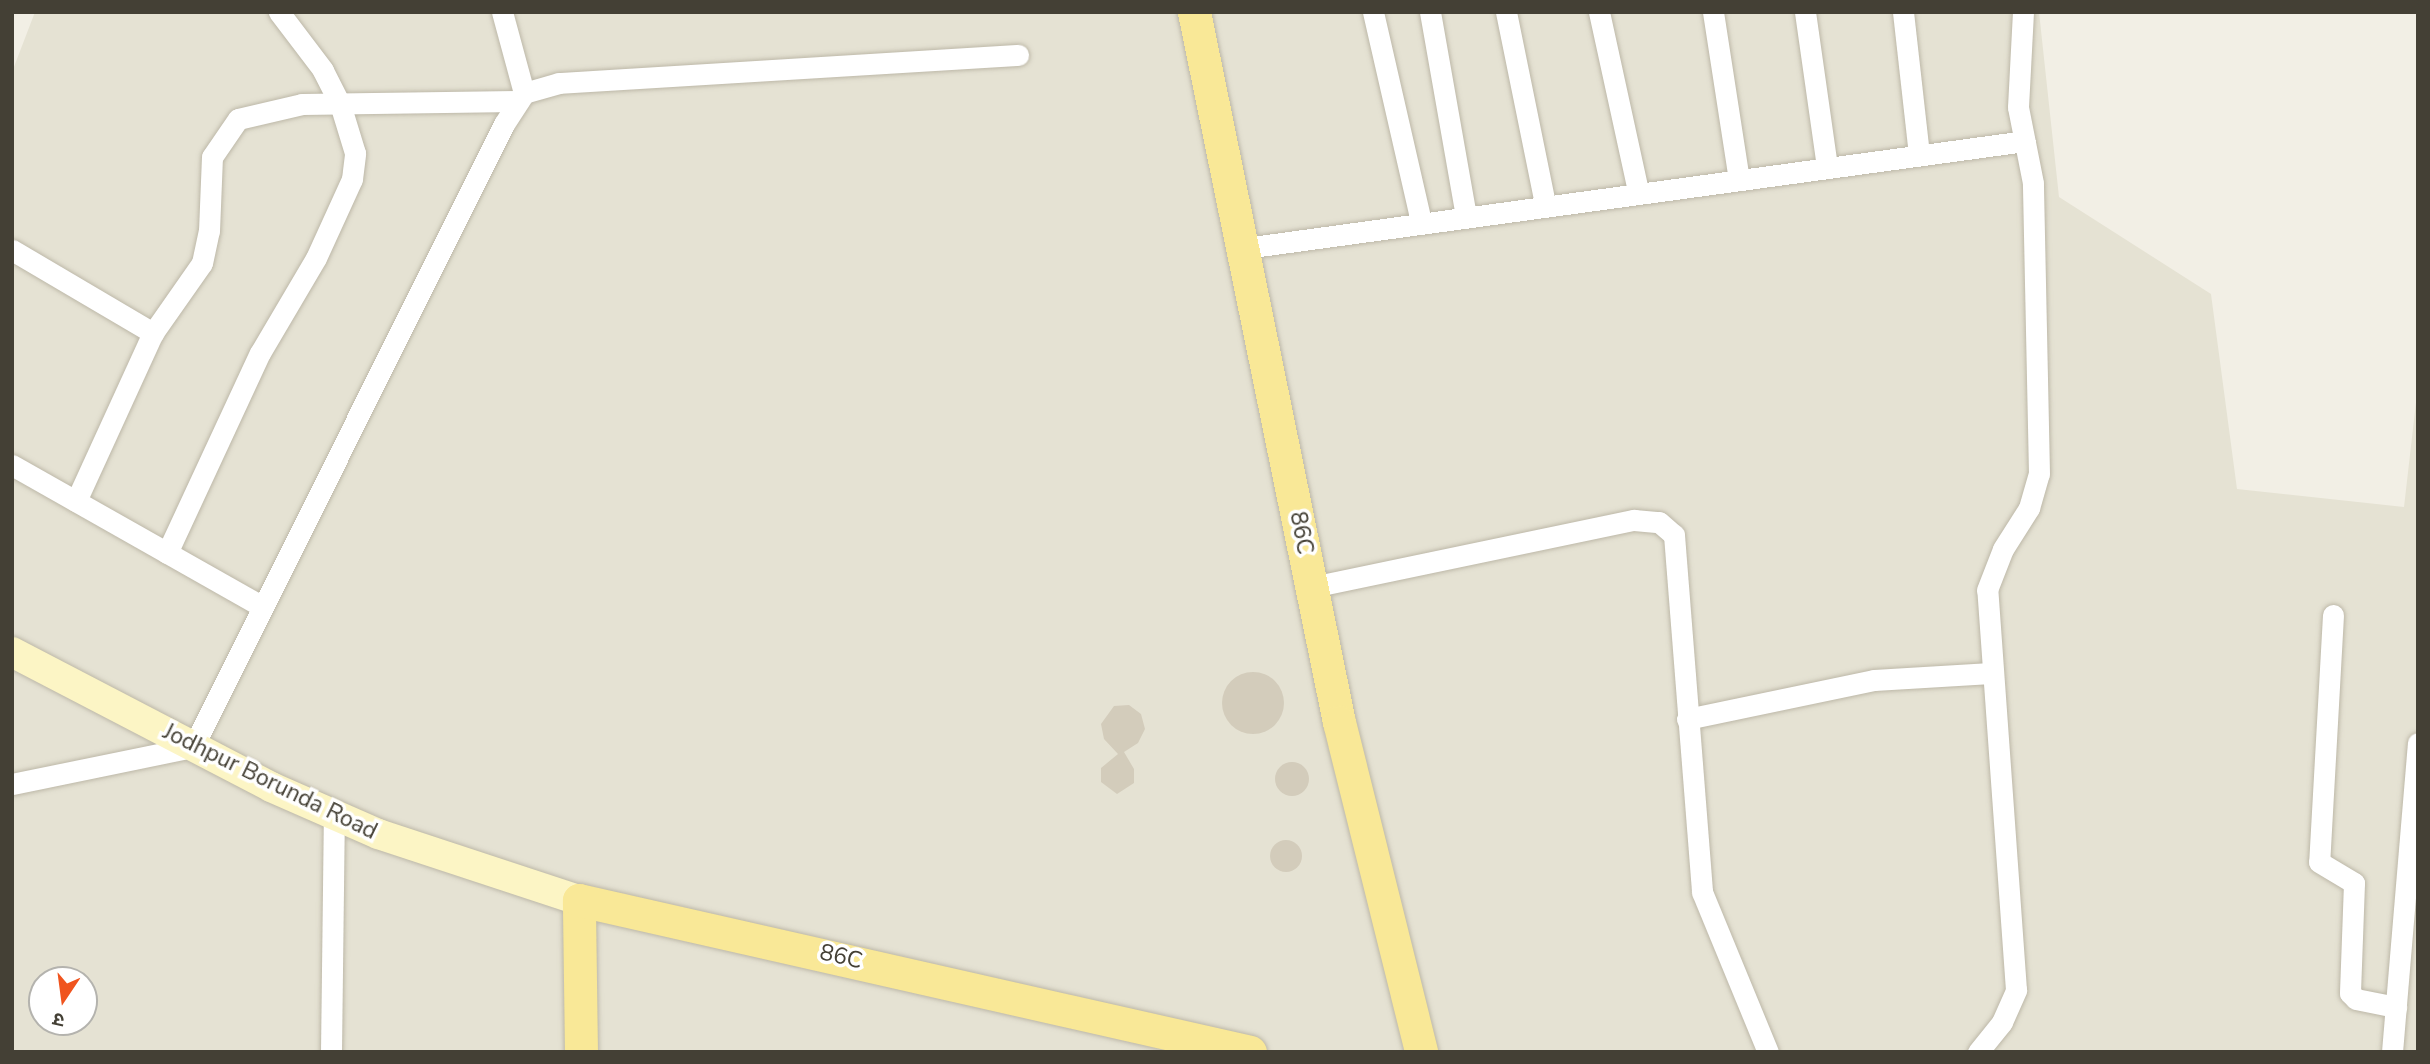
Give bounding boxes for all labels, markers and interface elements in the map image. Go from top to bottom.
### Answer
street label: 86C [1283,509,1319,557]
street label: Jodhpur Borunda Road [158,718,382,846]
street label: 86C [817,939,865,975]
north arrow [28,966,98,1036]
text: उ [50,1006,67,1033]

